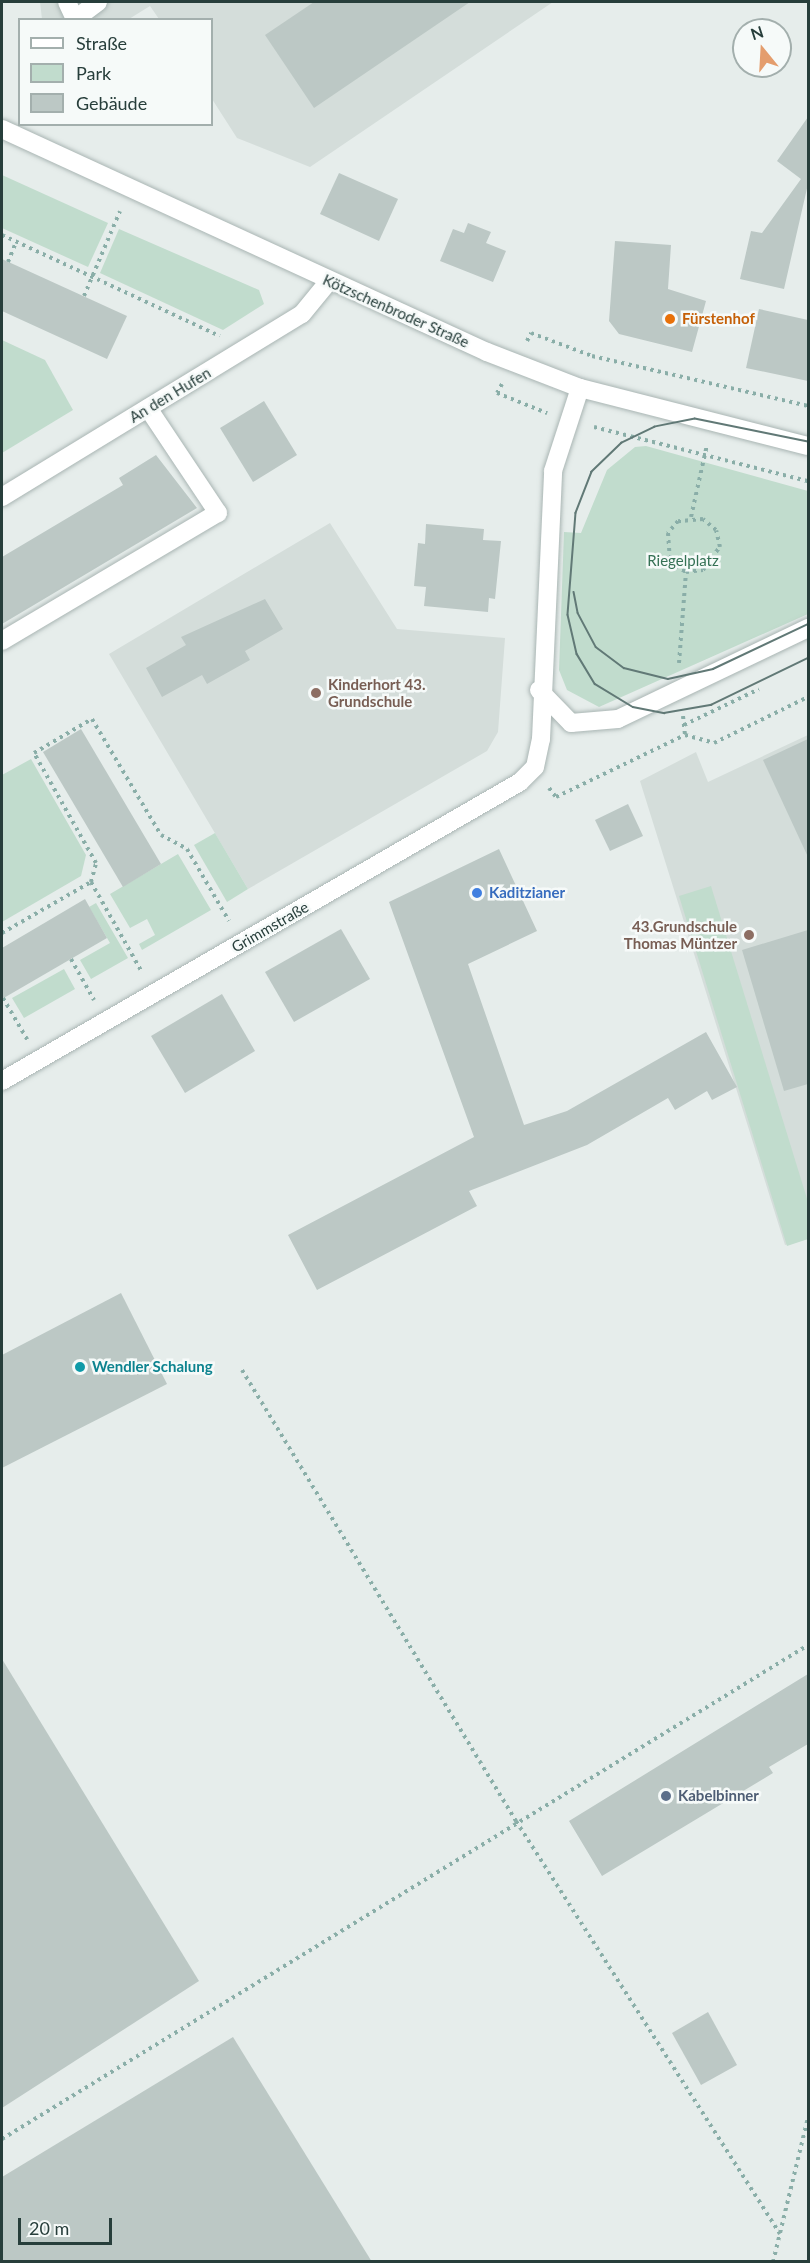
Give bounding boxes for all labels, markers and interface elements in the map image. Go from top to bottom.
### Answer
legend [18,18,213,126]
north arrow [732,18,792,78]
text: N [748,21,766,43]
text: Straße [76,32,127,54]
text: Park [76,62,111,84]
text: Gebäude [76,92,147,114]
street label: Kötzschenbroder Straße [320,271,472,351]
place label: Fürstenhof [682,310,755,328]
marker: Fürstenhof [663,312,677,326]
street label: An den Hufen [126,364,214,426]
park label: Riegelplatz [647,552,719,570]
place label: Kinderhort 43. Grundschule [328,675,426,710]
marker: Kinderhort 43. Grundschule [309,686,323,700]
place label: Kaditzianer [489,884,565,902]
marker: Kaditzianer [470,886,484,900]
street label: Grimmstraße [228,898,312,956]
place label: 43.Grundschule Thomas Müntzer [624,917,737,952]
marker: 43.Grundschule Thomas Müntzer [742,928,756,942]
place label: Wendler Schalung [92,1358,213,1376]
marker: Wendler Schalung [73,1360,87,1374]
place label: Kabelbinner [678,1787,759,1805]
marker: Kabelbinner [659,1789,673,1803]
scale bar [21,2206,116,2244]
text: 20 m [29,2217,69,2239]

